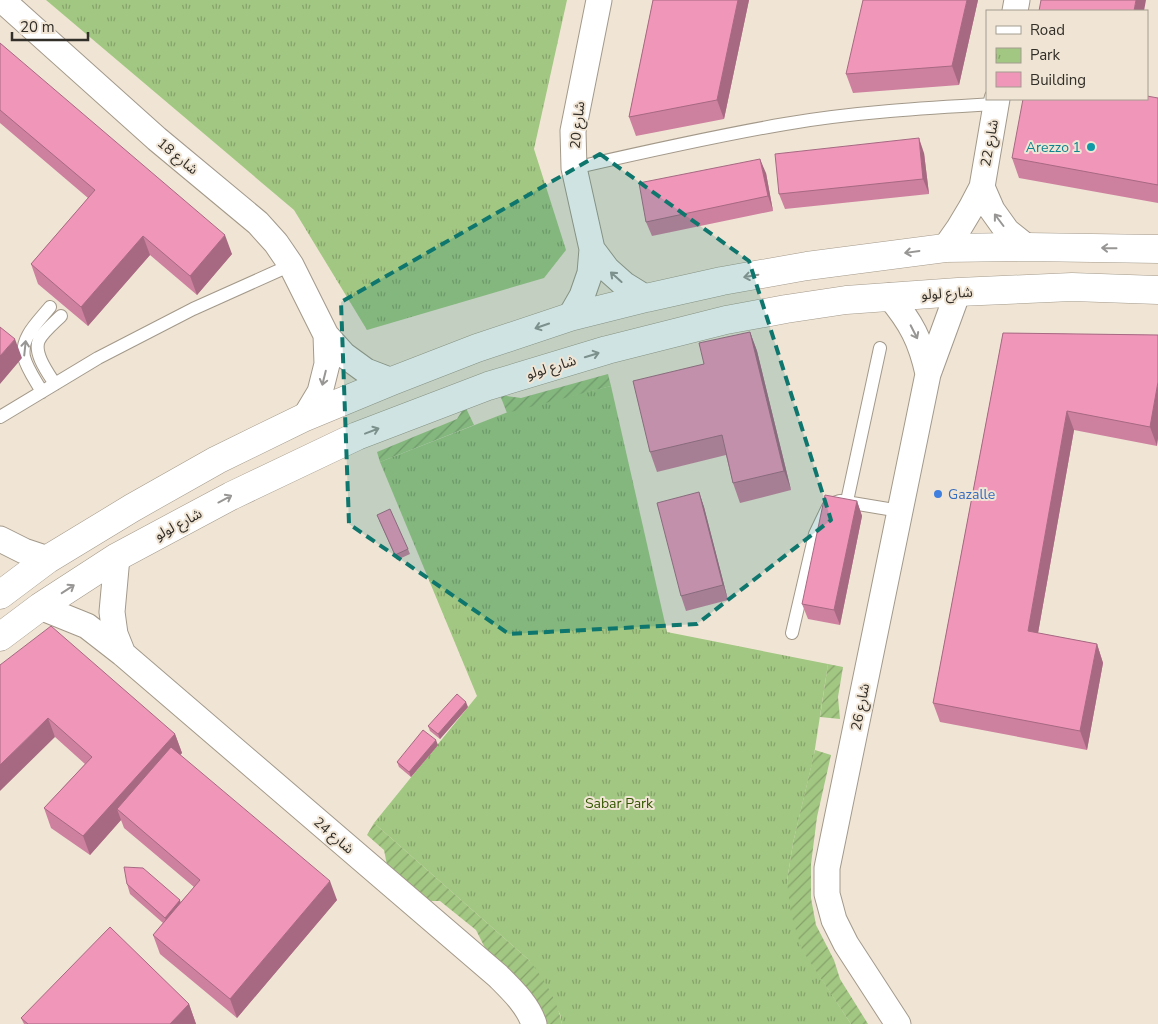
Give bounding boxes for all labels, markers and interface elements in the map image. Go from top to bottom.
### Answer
scale bar [12,10,89,42]
legend [986,10,1148,100]
text: 20 m [20,17,55,37]
text: Road [1030,20,1065,40]
text: Park [1030,45,1060,65]
text: Building [1030,70,1086,90]
street label: شارع 20 [566,100,590,150]
street label: شارع 22 [976,118,1004,168]
street label: شارع 18 [153,134,202,180]
place label: Arezzo 1 [1026,138,1081,157]
marker: Arezzo 1 [1085,141,1097,153]
one-way arrow [994,214,1004,228]
one-way arrow [1102,243,1118,253]
one-way arrow [904,247,920,257]
one-way arrow [609,271,622,283]
one-way arrow [744,272,760,282]
street label: شارع لولو [921,283,973,305]
one-way arrow [535,322,551,331]
one-way arrow [909,325,919,340]
one-way arrow [20,340,30,356]
one-way arrow [583,350,599,360]
street label: شارع لولو [524,351,579,385]
one-way arrow [319,370,328,386]
one-way arrow [364,426,379,435]
place label: Gazalle [948,485,995,504]
marker: Gazalle [932,488,944,500]
one-way arrow [217,494,232,504]
street label: شارع لولو [151,504,206,546]
one-way arrow [61,583,75,593]
street label: شارع 26 [847,682,875,733]
park label: Sabar Park [585,794,654,813]
street label: شارع 24 [309,813,358,859]

